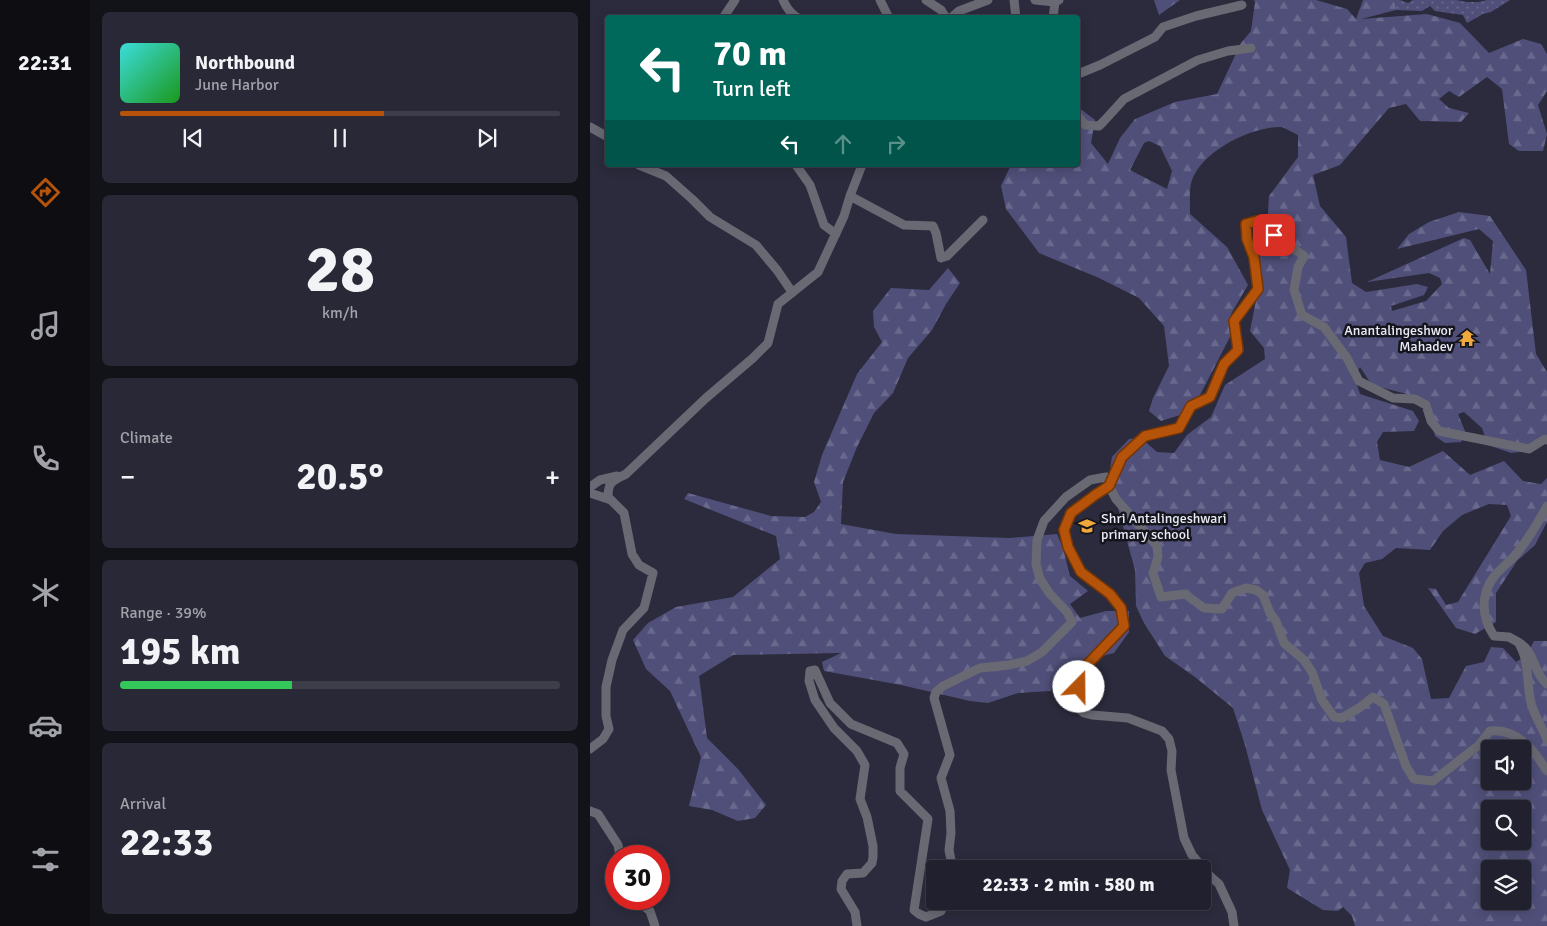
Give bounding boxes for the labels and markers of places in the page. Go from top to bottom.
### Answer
pin [1253,214,1295,256]
place label: Anantalingeshwor Mahadev [1344,322,1454,355]
temple icon: Anantalingeshwor Mahadev [1457,328,1477,348]
place label: Shri Antalingeshwari primary school [1101,510,1227,543]
school or university icon: Shri Antalingeshwari primary school [1077,516,1097,536]

